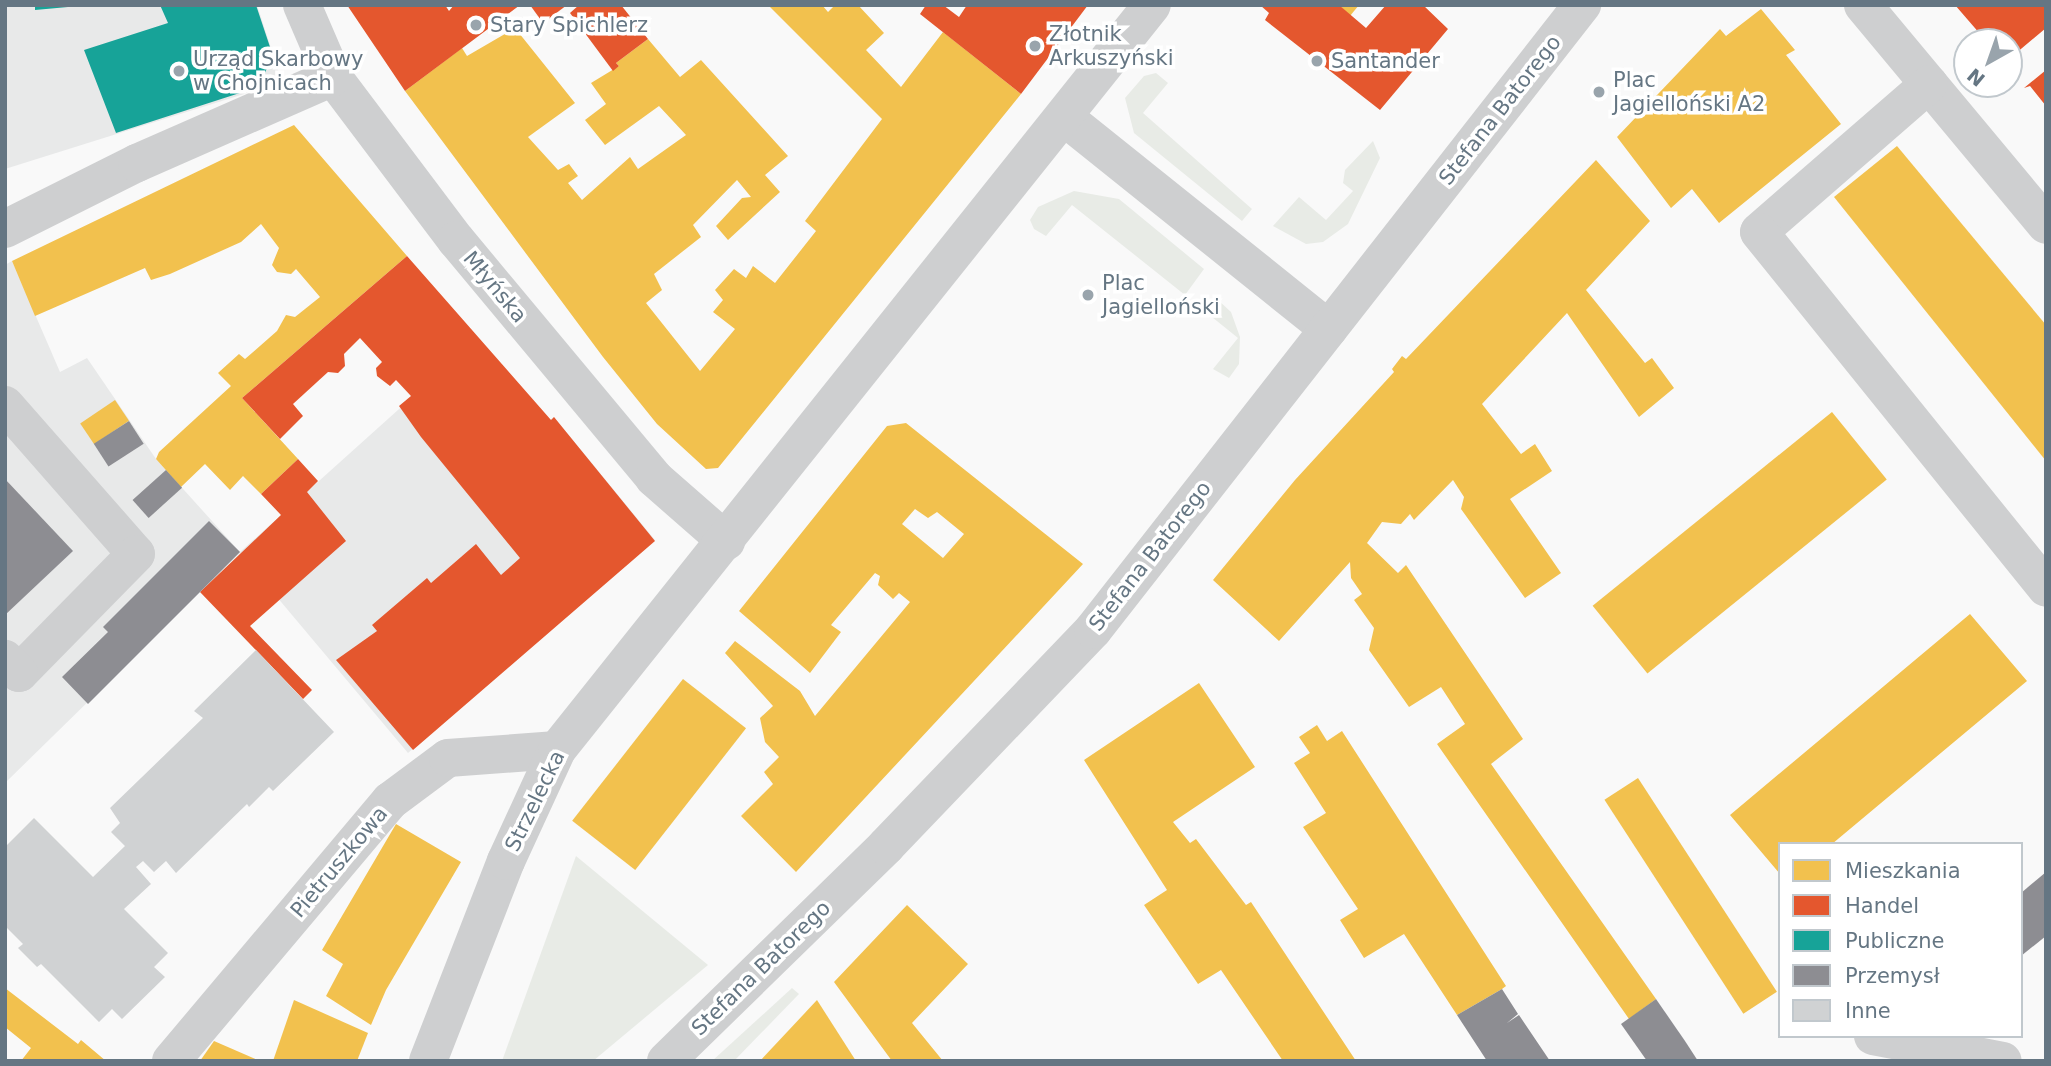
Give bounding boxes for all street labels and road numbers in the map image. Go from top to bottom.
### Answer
street label: Stefana Batorego [1434,30,1566,190]
street label: Młyńska [458,246,532,328]
street label: Stefana Batorego [1084,476,1216,636]
street label: Strzelecka [500,746,570,856]
street label: Pietruszkowa [285,801,393,923]
street label: Stefana Batorego [686,895,836,1041]

